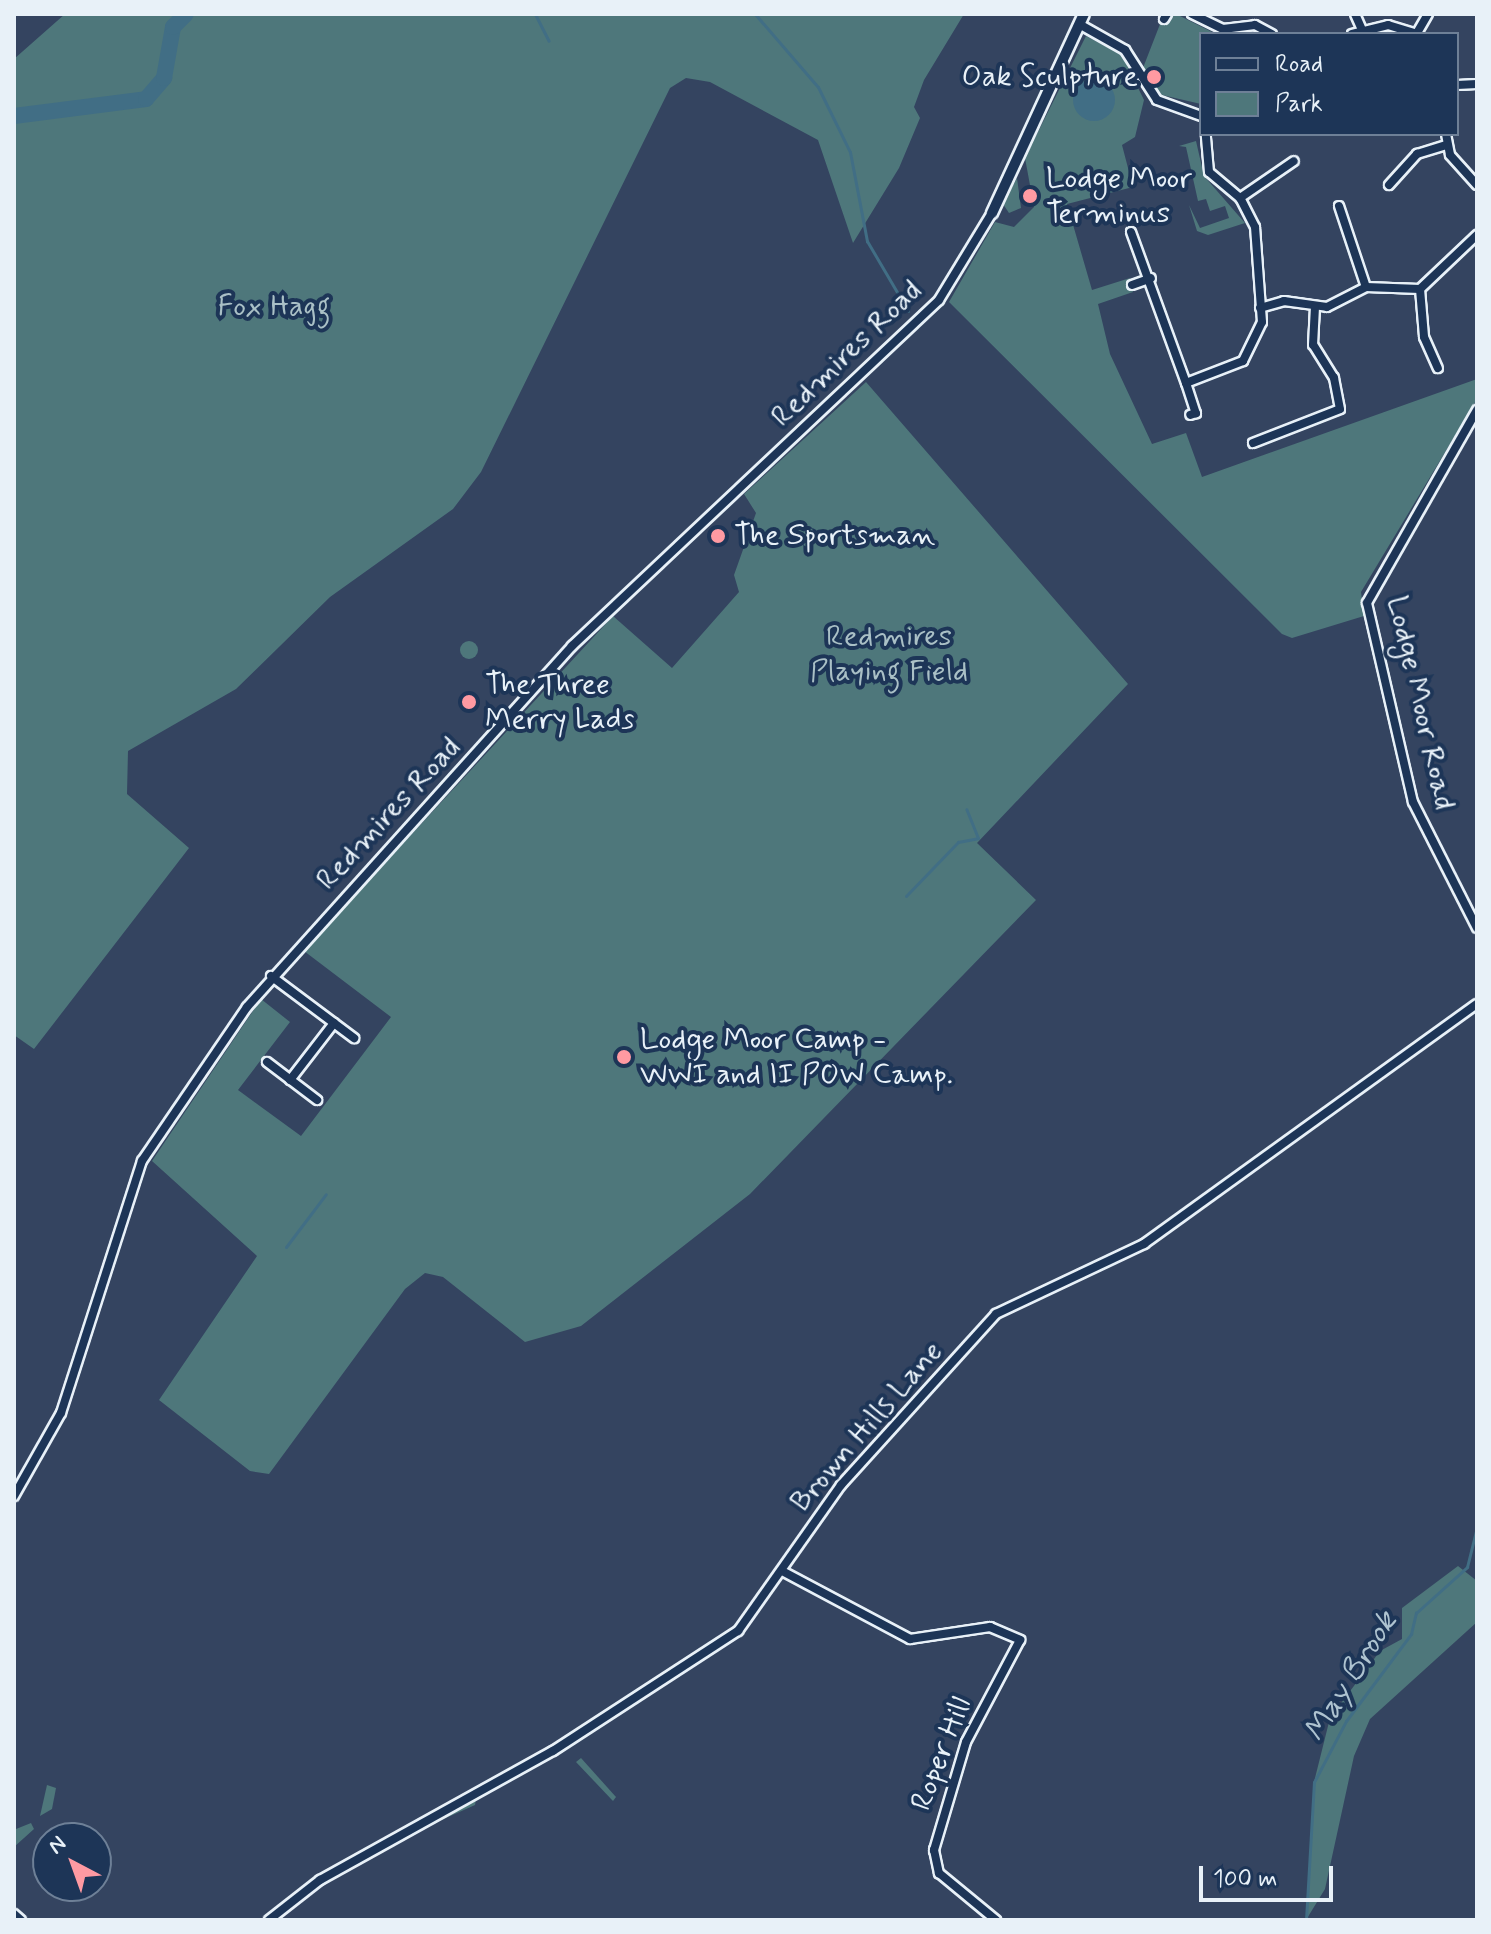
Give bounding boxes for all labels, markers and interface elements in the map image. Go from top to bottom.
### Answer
legend [1199,32,1459,136]
text: Road [1275,49,1323,80]
place label: Oak Sculpture [961,59,1138,95]
marker: Oak Sculpture [1145,68,1163,86]
text: Park [1275,89,1323,120]
place label: Lodge Moor Terminus [1046,161,1192,232]
marker: Lodge Moor Terminus [1021,187,1039,205]
street label: Redmires Road [765,274,929,434]
park label: Fox Hagg [216,289,332,325]
place label: The Sportsman [734,518,938,554]
marker: The Sportsman [709,527,727,545]
street label: Lodge Moor Road [1378,594,1462,812]
park label: Redmires Playing Field [810,619,968,690]
place label: The Three Merry Lads [485,667,636,738]
marker: The Three Merry Lads [460,693,478,711]
street label: Redmires Road [310,731,468,897]
place label: Lodge Moor Camp - WWI and II POW Camp. [640,1022,966,1092]
marker: Lodge Moor Camp - WWI and II POW Camp. [615,1048,633,1066]
street label: Brown Hills Lane [783,1334,951,1520]
water label: May Brook [1296,1605,1406,1749]
street label: Roper Hill [904,1692,980,1816]
north arrow [32,1822,112,1902]
text: N [43,1830,72,1861]
scale bar [1203,1850,1337,1900]
text: 100 m [1213,1864,1277,1895]

